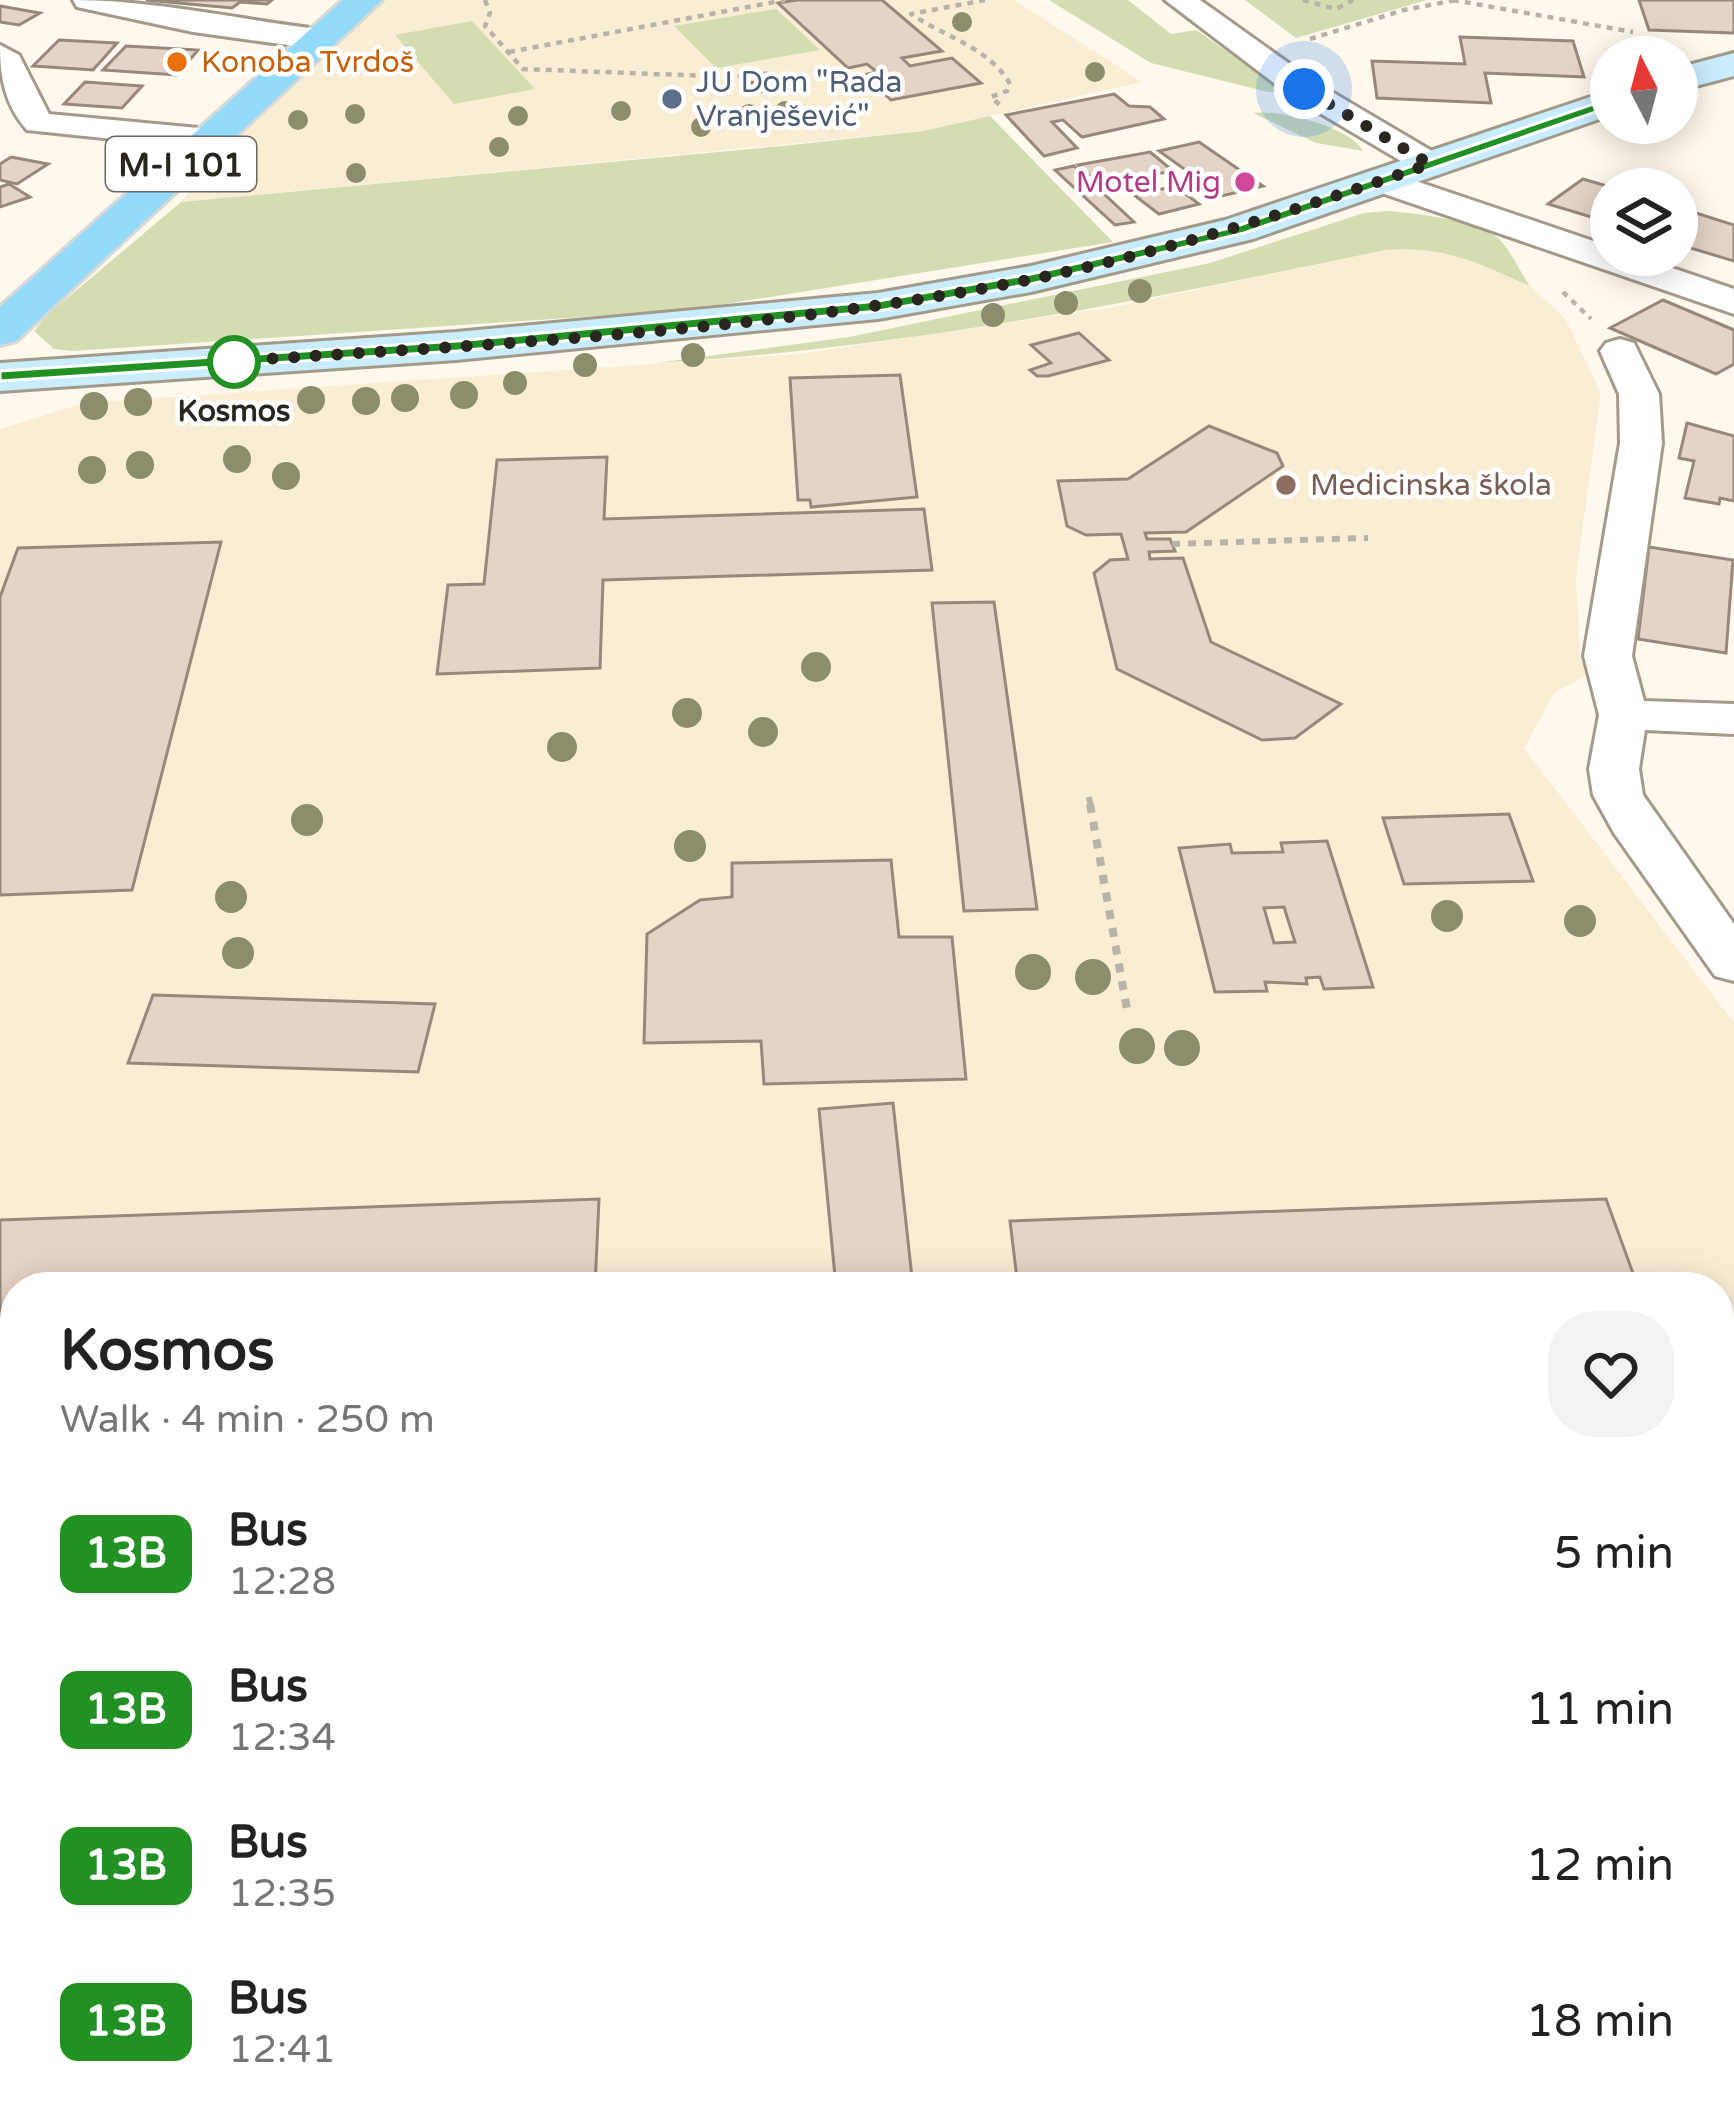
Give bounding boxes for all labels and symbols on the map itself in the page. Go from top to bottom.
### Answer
north arrow [1590,36,1698,144]
place label: Konoba Tvrdoš [201,44,414,81]
marker: Konoba Tvrdoš [164,49,190,75]
your location [1274,59,1334,119]
place label: JU Dom "Rada Vranješević" [696,64,902,135]
marker: JU Dom "Rada Vranješević" [659,86,685,112]
road number: M-I 101 [106,137,256,191]
place label: Motel Mig [1076,164,1221,201]
marker: Motel Mig [1232,169,1258,195]
marker: Kosmos [209,337,259,387]
place label: Kosmos [178,393,290,430]
place label: Medicinska škola [1310,467,1552,504]
marker: Medicinska škola [1273,472,1299,498]

